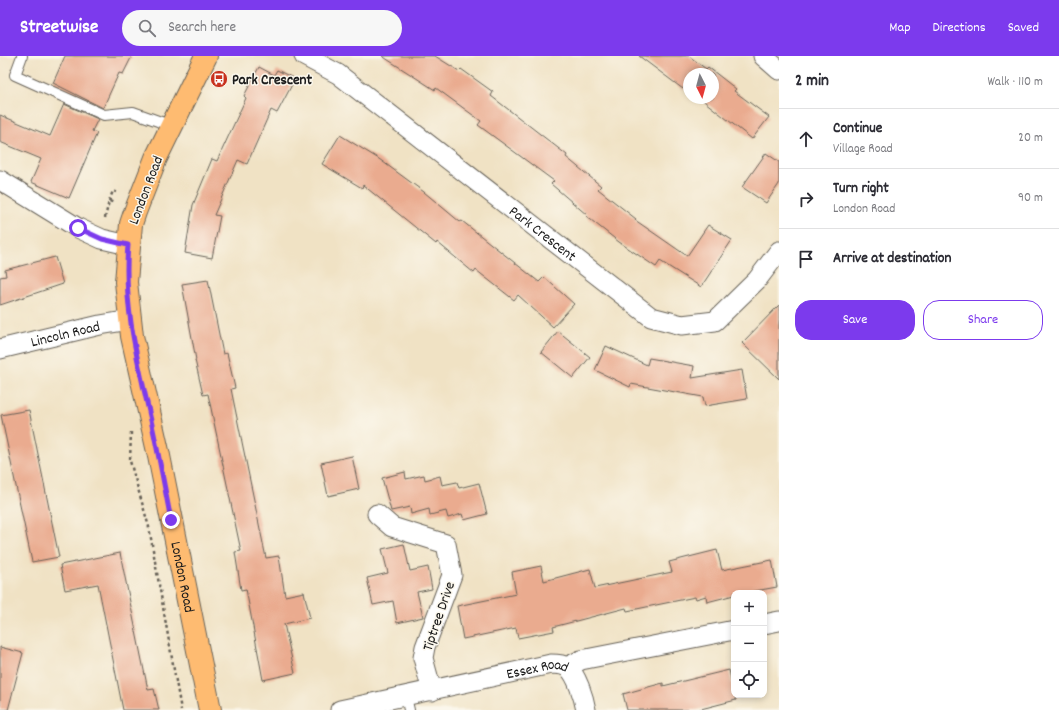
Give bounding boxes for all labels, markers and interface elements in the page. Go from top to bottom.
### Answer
search box [122,10,402,46]
text: Streetwise [20,15,98,42]
icon: search [136,17,158,39]
text: Search here [168,17,236,39]
text: Map [889,18,911,38]
text: Directions [933,18,986,38]
text: Saved [1008,18,1039,38]
north arrow [683,68,719,104]
bus stop icon: Park Crescent [209,69,229,89]
place label: Park Crescent [232,70,312,92]
text: 2 min [795,70,829,94]
text: Walk · 110 m [987,73,1043,92]
text: Continue [833,118,882,140]
icon: ahead [795,128,817,150]
text: 20 m [1018,129,1043,148]
text: Village Road [833,140,893,159]
street label: London Road [124,153,170,228]
text: Turn right [833,178,889,200]
icon: right [795,188,817,210]
text: 90 m [1018,189,1043,208]
text: London Road [833,200,895,219]
street label: Park Crescent [503,201,581,268]
route start [69,219,87,237]
icon: arrive [795,248,817,270]
text: Arrive at destination [833,248,951,270]
button: Save [795,300,915,340]
button: Share [923,300,1043,340]
street label: Lincoln Road [29,316,103,354]
route end [162,511,180,529]
street label: London Road [163,540,199,615]
street label: Tiptree Drive [418,579,462,654]
map controls [731,590,767,698]
button: + [731,590,767,626]
button: − [731,626,767,662]
street label: Essex Road [505,655,572,686]
button: locate [731,662,767,698]

